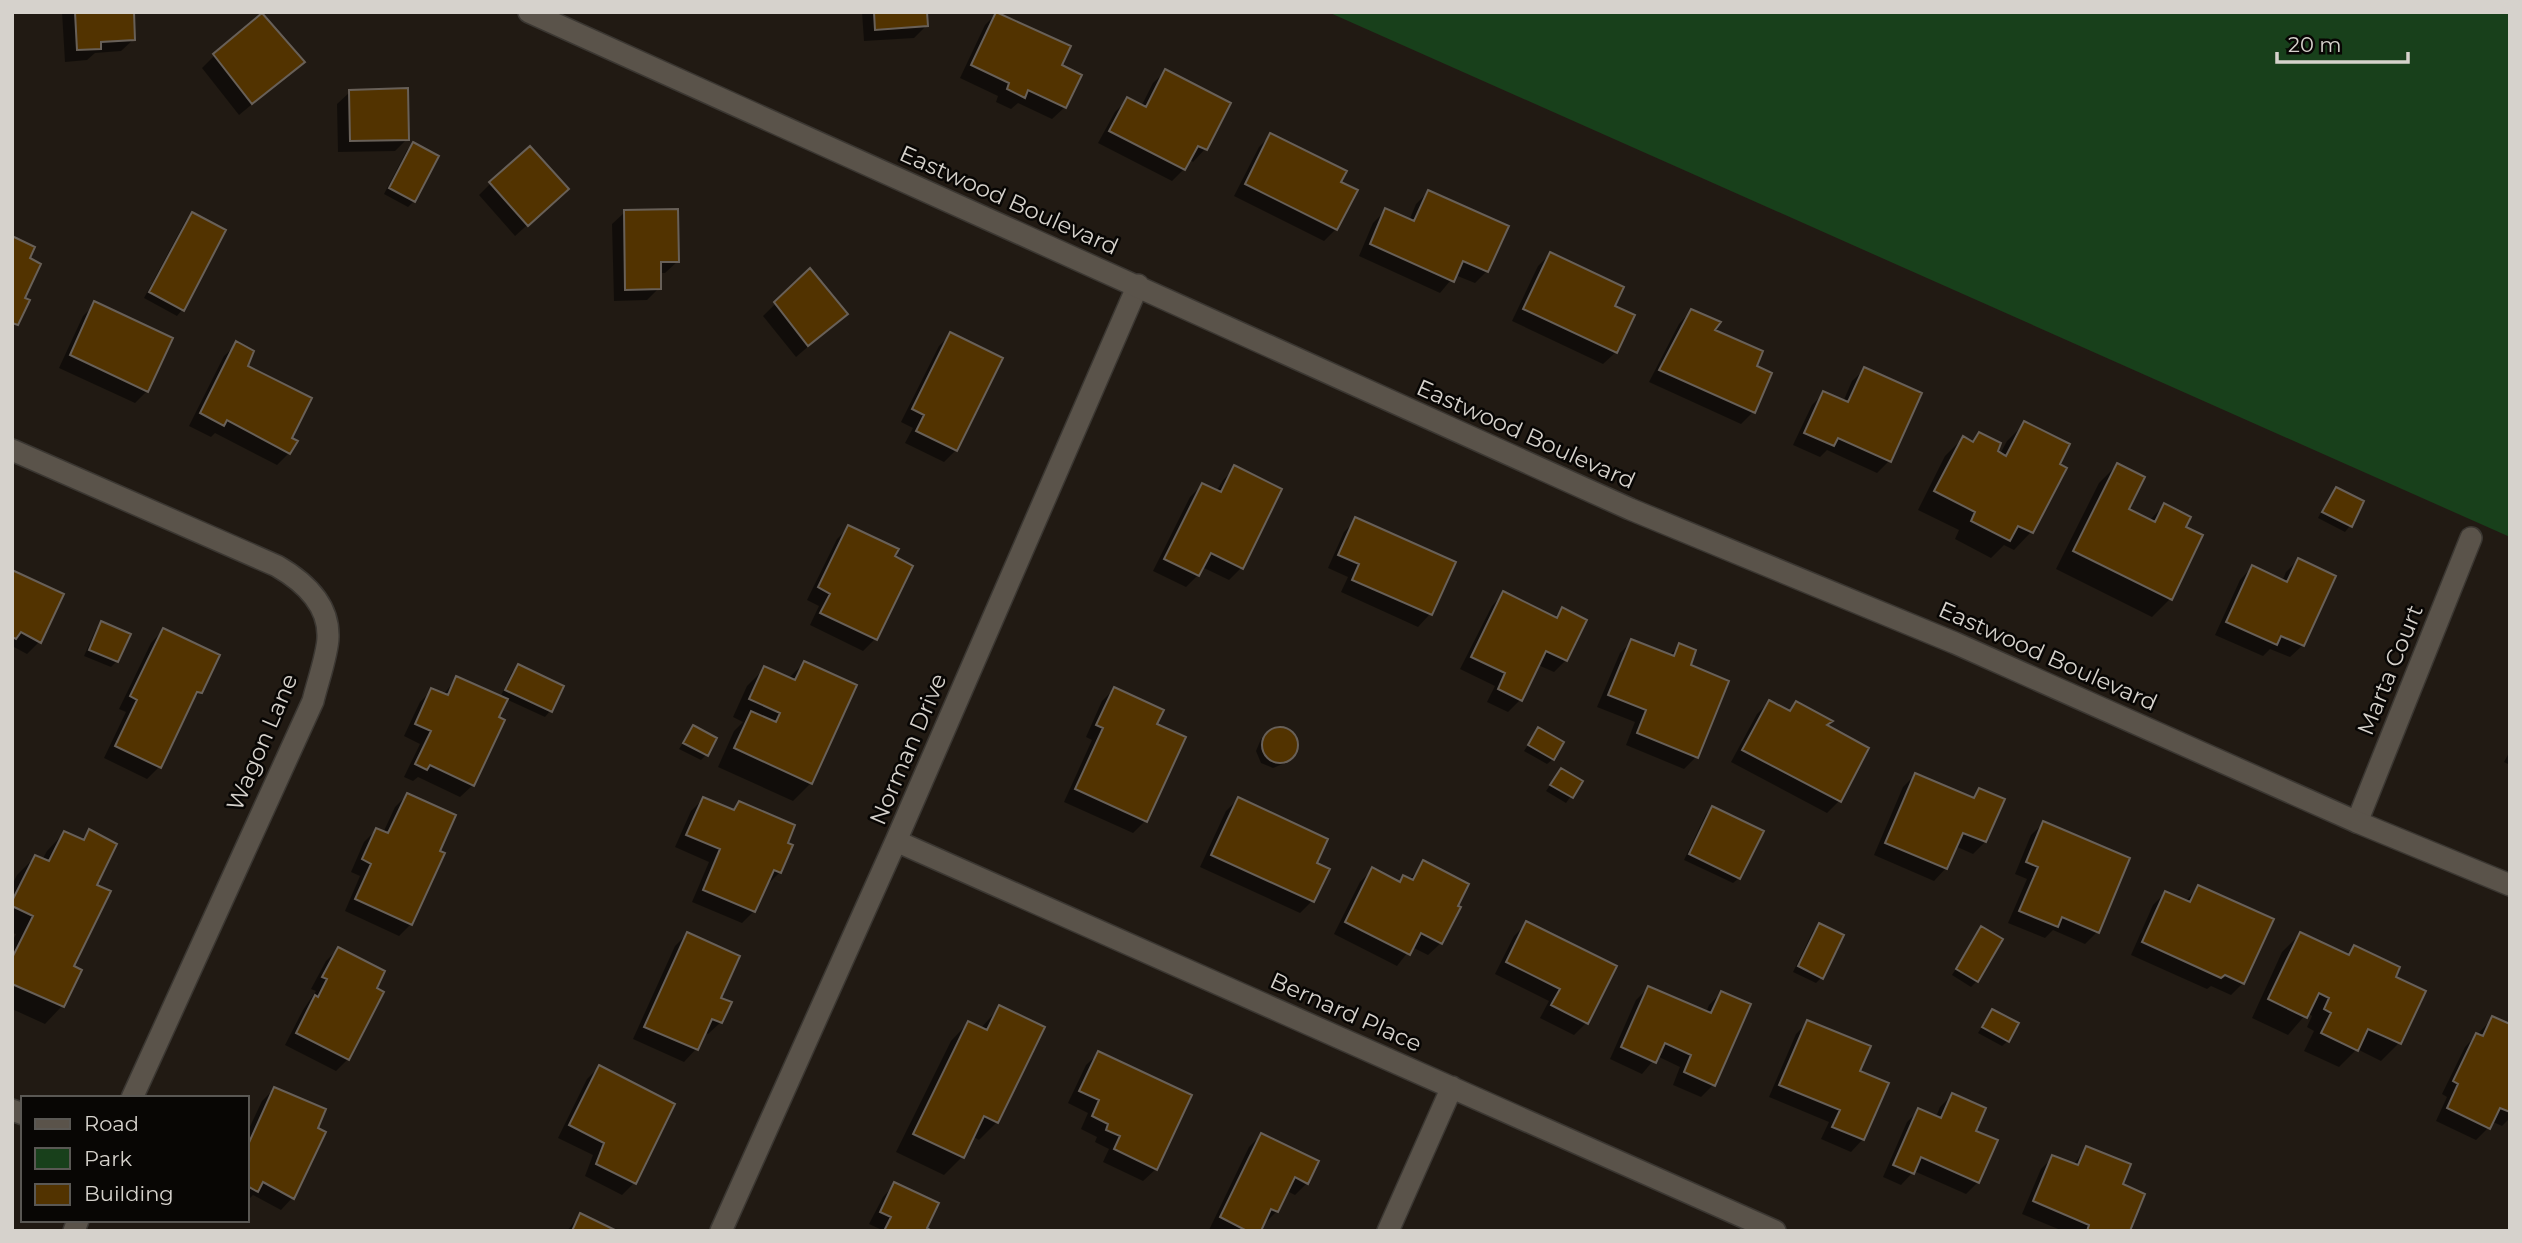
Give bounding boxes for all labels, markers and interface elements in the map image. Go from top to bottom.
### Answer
scale bar [2277,21,2408,65]
text: 20 m [2288,32,2342,57]
street label: Eastwood Boulevard [895,139,1123,261]
street label: Eastwood Boulevard [1412,373,1640,495]
street label: Eastwood Boulevard [1934,595,2162,717]
street label: Marta Court [2351,601,2429,739]
street label: Wagon Lane [221,669,303,815]
street label: Norman Drive [863,669,953,829]
street label: Bernard Place [1266,966,1426,1058]
legend [21,1096,248,1222]
text: Road [84,1111,139,1136]
text: Park [84,1146,132,1171]
text: Building [84,1181,174,1206]

